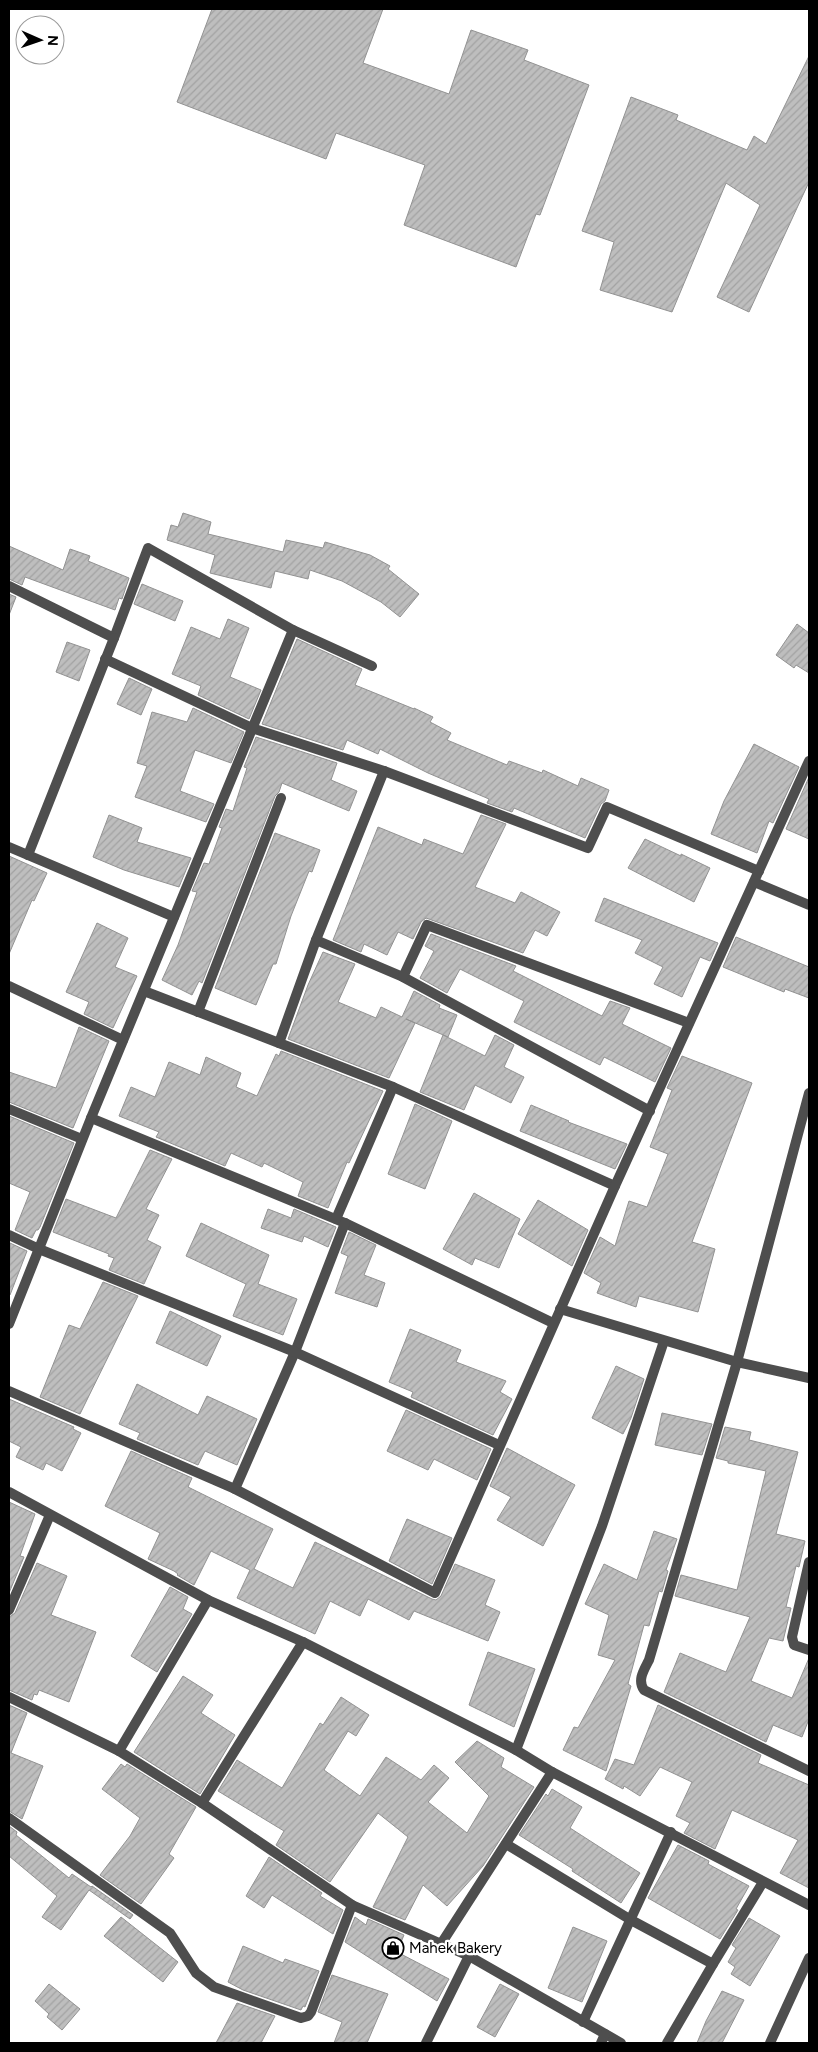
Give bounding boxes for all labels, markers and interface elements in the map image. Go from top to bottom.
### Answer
north arrow [15,15,65,65]
text: N [44,35,61,46]
shop icon: Mahek Bakery [381,1936,405,1960]
place label: Mahek Bakery [409,1939,502,1957]

